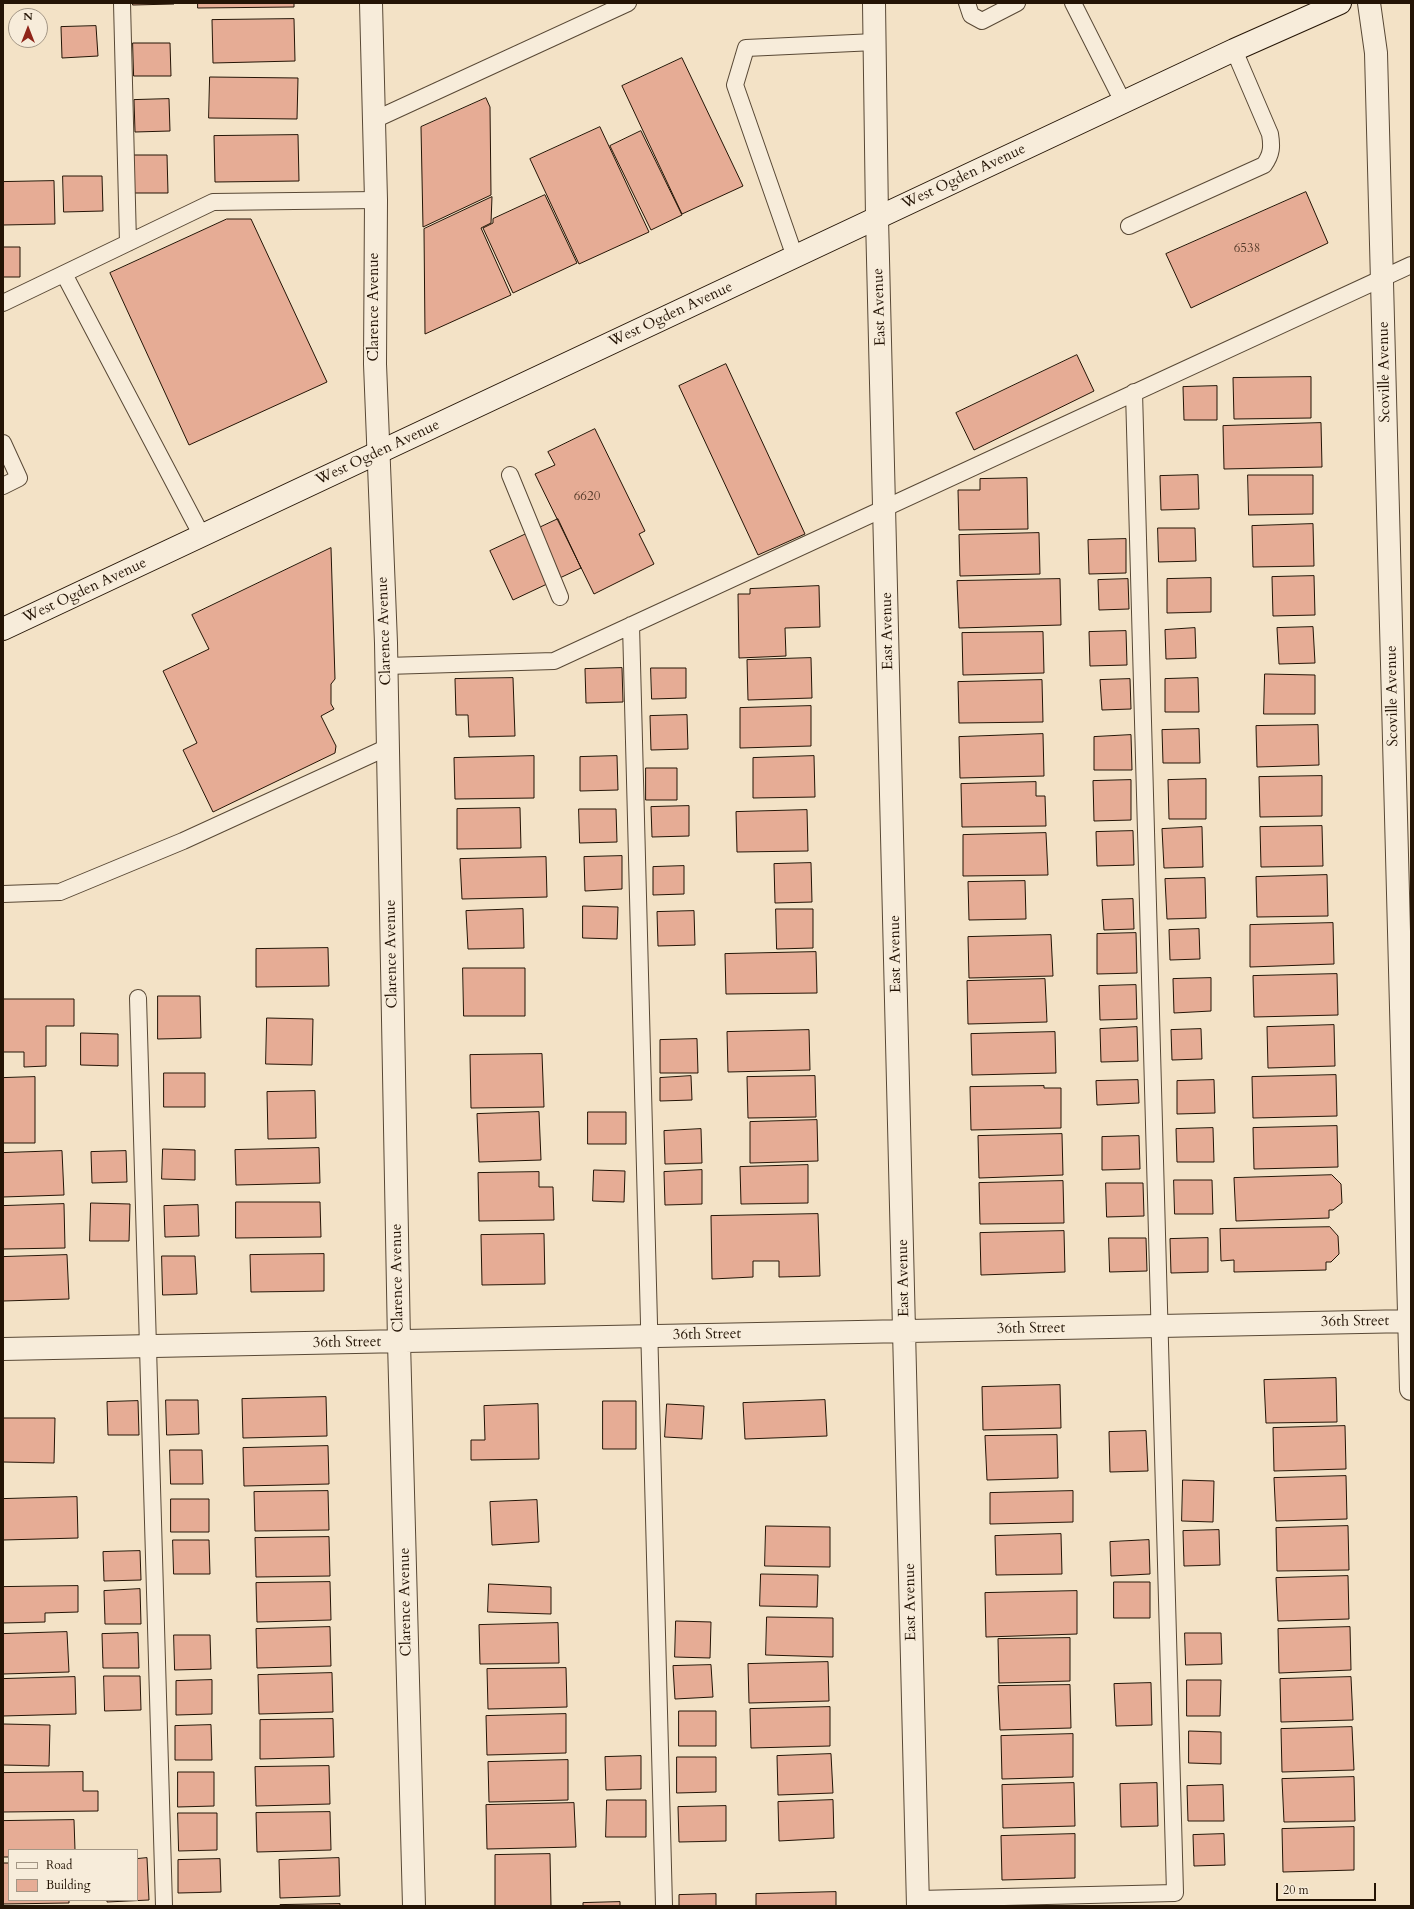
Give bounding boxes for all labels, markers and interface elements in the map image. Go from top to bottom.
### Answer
north arrow [8,8,48,48]
text: N [23,9,33,24]
street label: West Ogden Avenue [899,140,1029,214]
house number: 6538 [1234,241,1260,257]
street label: Clarence Avenue [366,253,384,361]
street label: East Avenue [870,268,890,346]
street label: West Ogden Avenue [606,278,736,352]
street label: Scoville Avenue [1375,321,1395,423]
street label: West Ogden Avenue [313,416,443,490]
house number: 6620 [574,489,600,505]
street label: West Ogden Avenue [20,554,150,628]
street label: Clarence Avenue [374,576,396,686]
street label: East Avenue [878,592,898,670]
street label: Scoville Avenue [1383,645,1403,747]
street label: Clarence Avenue [382,899,402,1009]
street label: East Avenue [886,915,906,993]
street label: Clarence Avenue [388,1223,408,1333]
street label: East Avenue [894,1239,914,1317]
street label: 36th Street [1321,1312,1389,1332]
street label: 36th Street [997,1319,1065,1339]
street label: 36th Street [673,1325,741,1345]
street label: 36th Street [313,1333,381,1353]
street label: Clarence Avenue [396,1547,416,1657]
street label: East Avenue [901,1563,921,1641]
legend [8,1849,138,1901]
text: Road [46,1857,72,1873]
scale bar [1278,1875,1378,1901]
text: Building [46,1877,90,1893]
text: 20 m [1283,1882,1309,1898]

